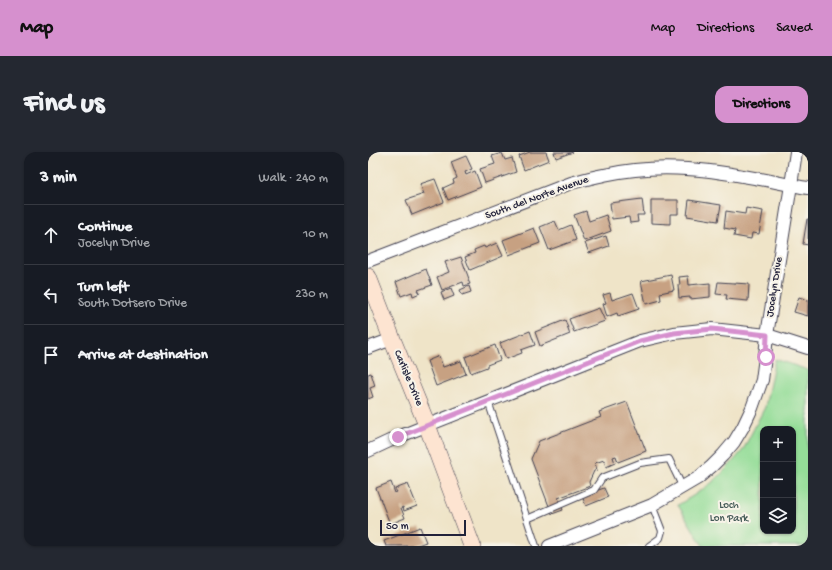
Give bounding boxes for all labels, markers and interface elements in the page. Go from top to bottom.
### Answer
text: Map [20,17,53,40]
text: Map [651,20,675,37]
text: Directions [697,20,754,37]
text: Saved [776,20,812,37]
button: Directions [715,86,808,123]
text: Find us [24,88,104,121]
text: 3 min [40,168,77,188]
text: Walk · 240 m [259,171,328,186]
street label: South del Norte Avenue [484,174,590,222]
text: Continue [78,218,132,236]
icon: ahead [40,224,62,246]
text: 10 m [303,227,328,242]
text: Jocelyn Drive [78,236,150,251]
street label: Jocelyn Drive [764,256,786,318]
text: Turn left [78,278,129,296]
icon: left [40,284,62,306]
text: 230 m [295,287,328,302]
text: South Dotsero Drive [78,296,187,311]
icon: arrive [40,344,62,366]
text: Arrive at destination [78,346,208,364]
street label: Carlisle Drive [391,348,425,408]
route start [757,348,775,366]
map controls [760,426,796,534]
button: + [760,426,796,462]
route end [389,428,407,446]
button: − [760,462,796,498]
button: layers [760,498,796,534]
park label: Loch Lon Park [710,500,749,525]
scale bar [380,518,466,537]
text: 50 m [386,521,408,533]

